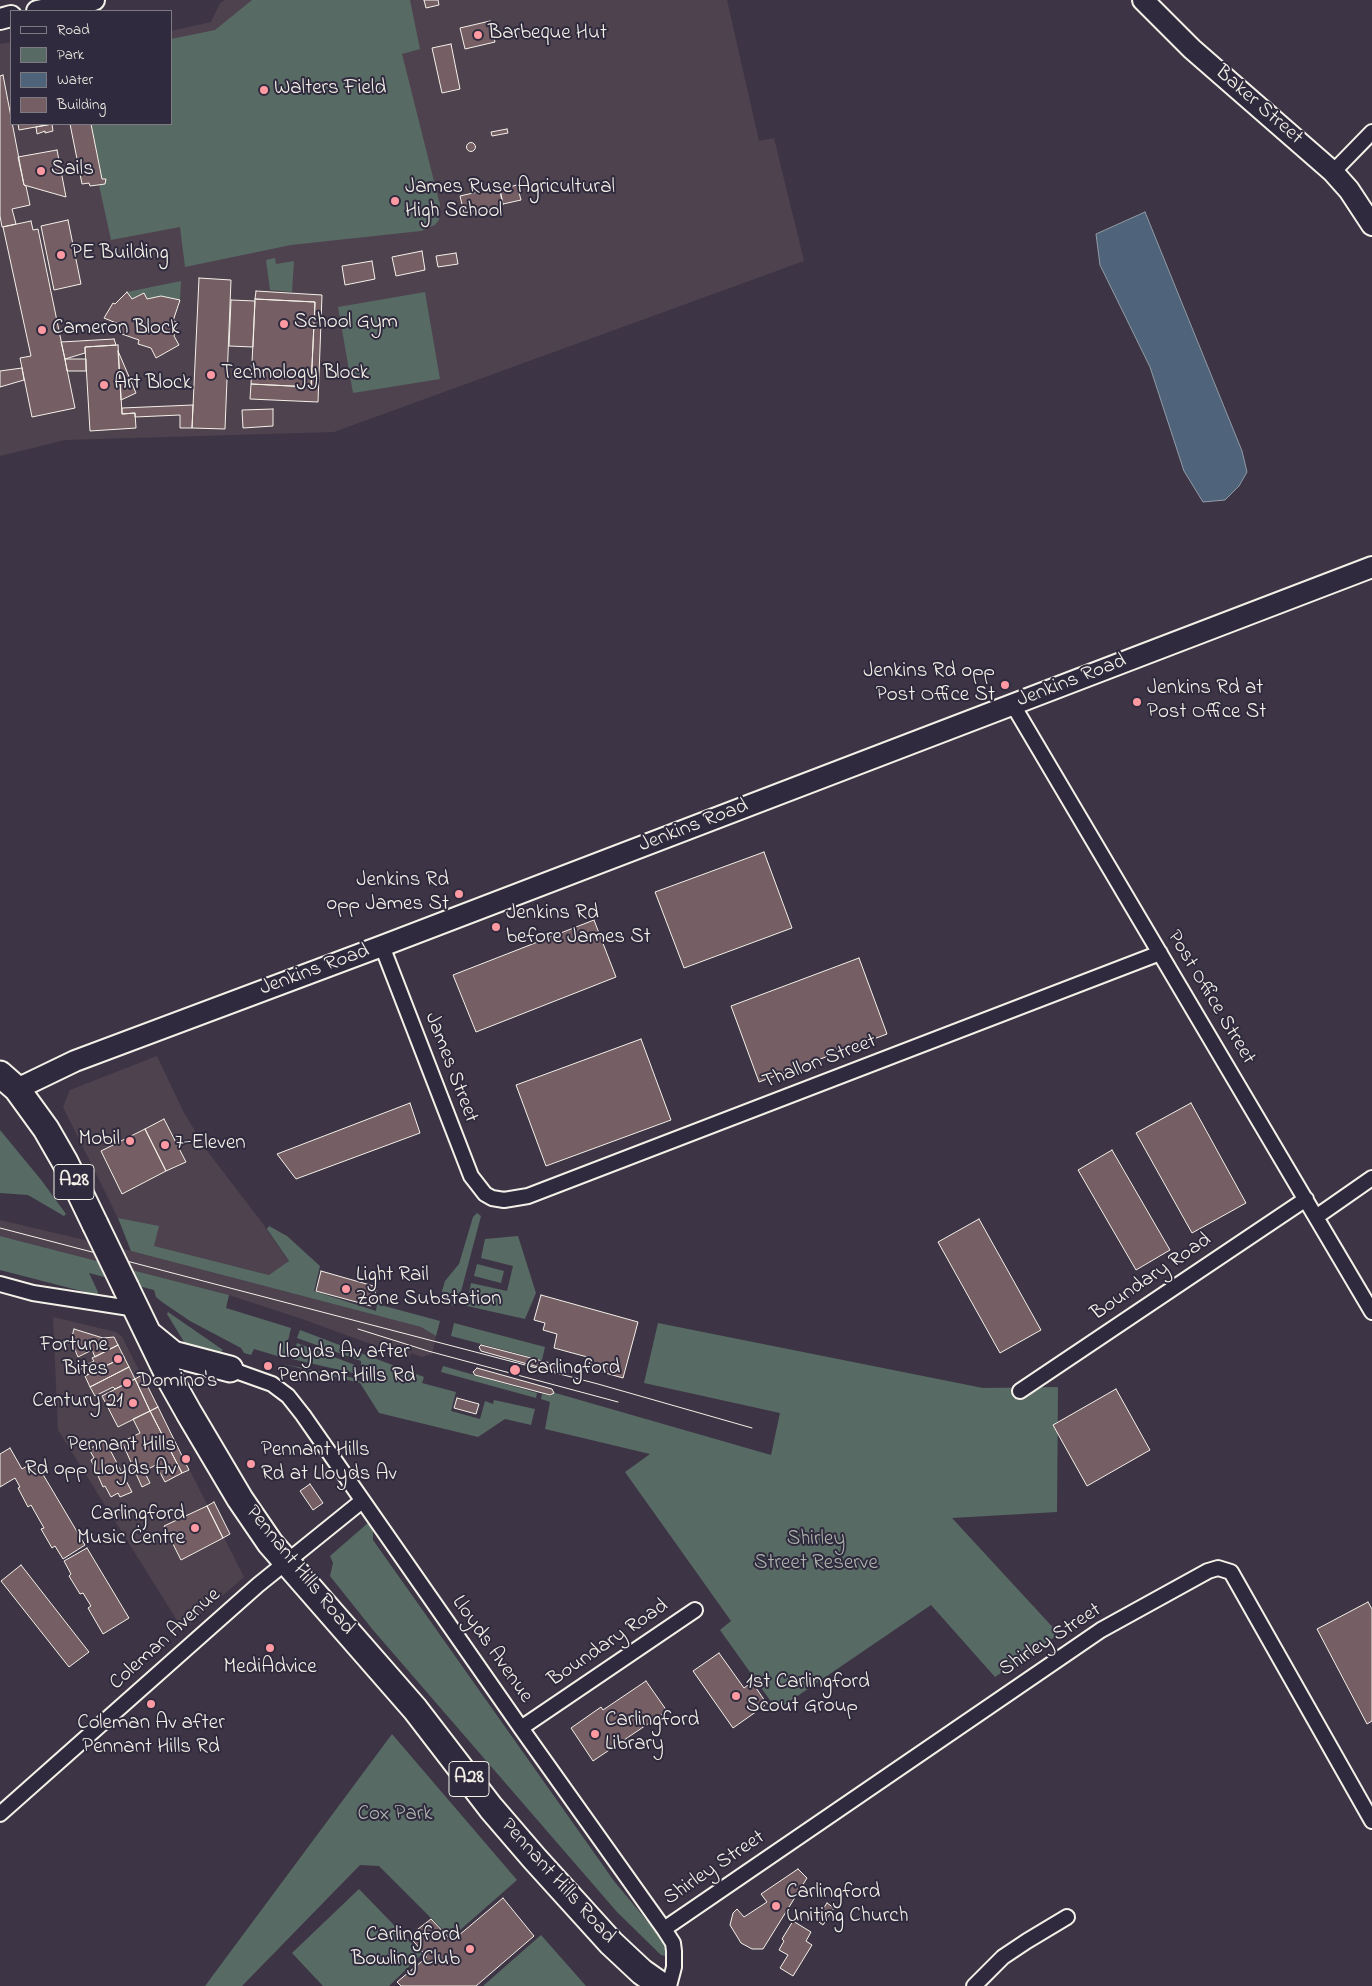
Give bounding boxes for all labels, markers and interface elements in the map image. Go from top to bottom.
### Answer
legend [10,10,172,125]
text: Road [57,19,90,41]
place label: Barbeque Hut [488,22,607,48]
marker: Barbeque Hut [472,29,484,41]
text: Park [57,44,84,66]
street label: Baker Street [1209,61,1307,151]
text: Water [57,69,93,91]
place label: Walters Field [274,77,386,103]
marker: Walters Field [258,84,270,96]
text: Building [57,94,106,116]
place label: Sails [51,158,94,184]
marker: Sails [35,165,47,177]
place label: James Ruse Agricultural High School [405,176,615,226]
marker: James Ruse Agricultural High School [389,195,401,207]
place label: PE Building [71,242,169,268]
marker: PE Building [55,249,67,261]
place label: School Gym [294,311,398,337]
place label: Cameron Block [52,317,179,343]
marker: School Gym [278,318,290,330]
marker: Cameron Block [36,324,48,336]
place label: Technology Block [221,362,369,388]
marker: Technology Block [205,369,217,381]
place label: Art Block [114,372,192,398]
marker: Art Block [98,379,110,391]
street label: Jenkins Road [1014,650,1130,714]
place label: Jenkins Rd opp Post Office St [863,660,995,710]
place label: Jenkins Rd at Post Office St [1147,677,1266,727]
marker: Jenkins Rd opp Post Office St [999,679,1011,691]
marker: Jenkins Rd at Post Office St [1131,696,1143,708]
street label: Jenkins Road [636,795,752,859]
place label: Jenkins Rd opp James St [326,869,449,919]
marker: Jenkins Rd opp James St [453,888,465,900]
place label: Jenkins Rd before James St [506,902,651,952]
marker: Jenkins Rd before James St [490,921,502,933]
street label: Post Office Street [1160,927,1260,1069]
street label: Jenkins Road [257,940,373,1002]
street label: James Street [417,1009,483,1127]
street label: Thallon Street [760,1030,880,1096]
place label: Mobil [79,1128,120,1154]
place label: 7-Eleven [175,1132,246,1158]
marker: Mobil [124,1135,136,1147]
marker: 7-Eleven [159,1139,171,1151]
road number: A28 [54,1164,94,1200]
street label: Boundary Road [1087,1229,1217,1327]
place label: Light Rail Zone Substation [356,1264,502,1314]
marker: Light Rail Zone Substation [340,1283,352,1295]
place label: Fortune Bites [40,1334,108,1384]
place label: Lloyds Av after Pennant Hills Rd [278,1341,415,1391]
marker: Fortune Bites [112,1353,124,1365]
place label: Carlingford [526,1357,620,1383]
marker: Lloyds Av after Pennant Hills Rd [262,1360,274,1372]
marker: Carlingford [508,1363,522,1377]
place label: Domino's [137,1370,218,1396]
marker: Domino's [121,1377,133,1389]
place label: Century 21 [32,1390,123,1416]
marker: Century 21 [127,1397,139,1409]
place label: Pennant Hills Rd opp Lloyds Av [25,1434,176,1484]
place label: Pennant Hills Rd at Lloyds Av [261,1439,397,1489]
marker: Pennant Hills Rd opp Lloyds Av [180,1453,192,1465]
marker: Pennant Hills Rd at Lloyds Av [245,1458,257,1470]
street label: Pennant Hills Road [239,1501,359,1641]
place label: Carlingford Music Centre [77,1503,185,1553]
marker: Carlingford Music Centre [189,1522,201,1534]
park label: Shirley Street Reserve [754,1528,878,1578]
street label: Coleman Avenue [105,1584,227,1696]
street label: Lloyds Avenue [445,1592,537,1708]
street label: Boundary Road [544,1595,674,1693]
street label: Shirley Street [995,1599,1107,1683]
marker: MediAdvice [264,1642,276,1654]
place label: MediAdvice [223,1656,317,1682]
place label: 1st Carlingford Scout Group [746,1671,870,1721]
marker: 1st Carlingford Scout Group [730,1690,742,1702]
marker: Coleman Av after Pennant Hills Rd [145,1698,157,1710]
place label: Carlingford Library [605,1709,699,1759]
place label: Coleman Av after Pennant Hills Rd [77,1712,225,1762]
marker: Carlingford Library [589,1728,601,1740]
road number: A28 [449,1762,489,1796]
park label: Cox Park [357,1803,433,1829]
street label: Pennant Hills Road [494,1814,620,1950]
street label: Shirley Street [660,1826,770,1912]
place label: Carlingford Uniting Church [786,1881,909,1931]
marker: Carlingford Uniting Church [770,1900,782,1912]
place label: Carlingford Bowling Club [351,1924,460,1974]
marker: Carlingford Bowling Club [464,1943,476,1955]

